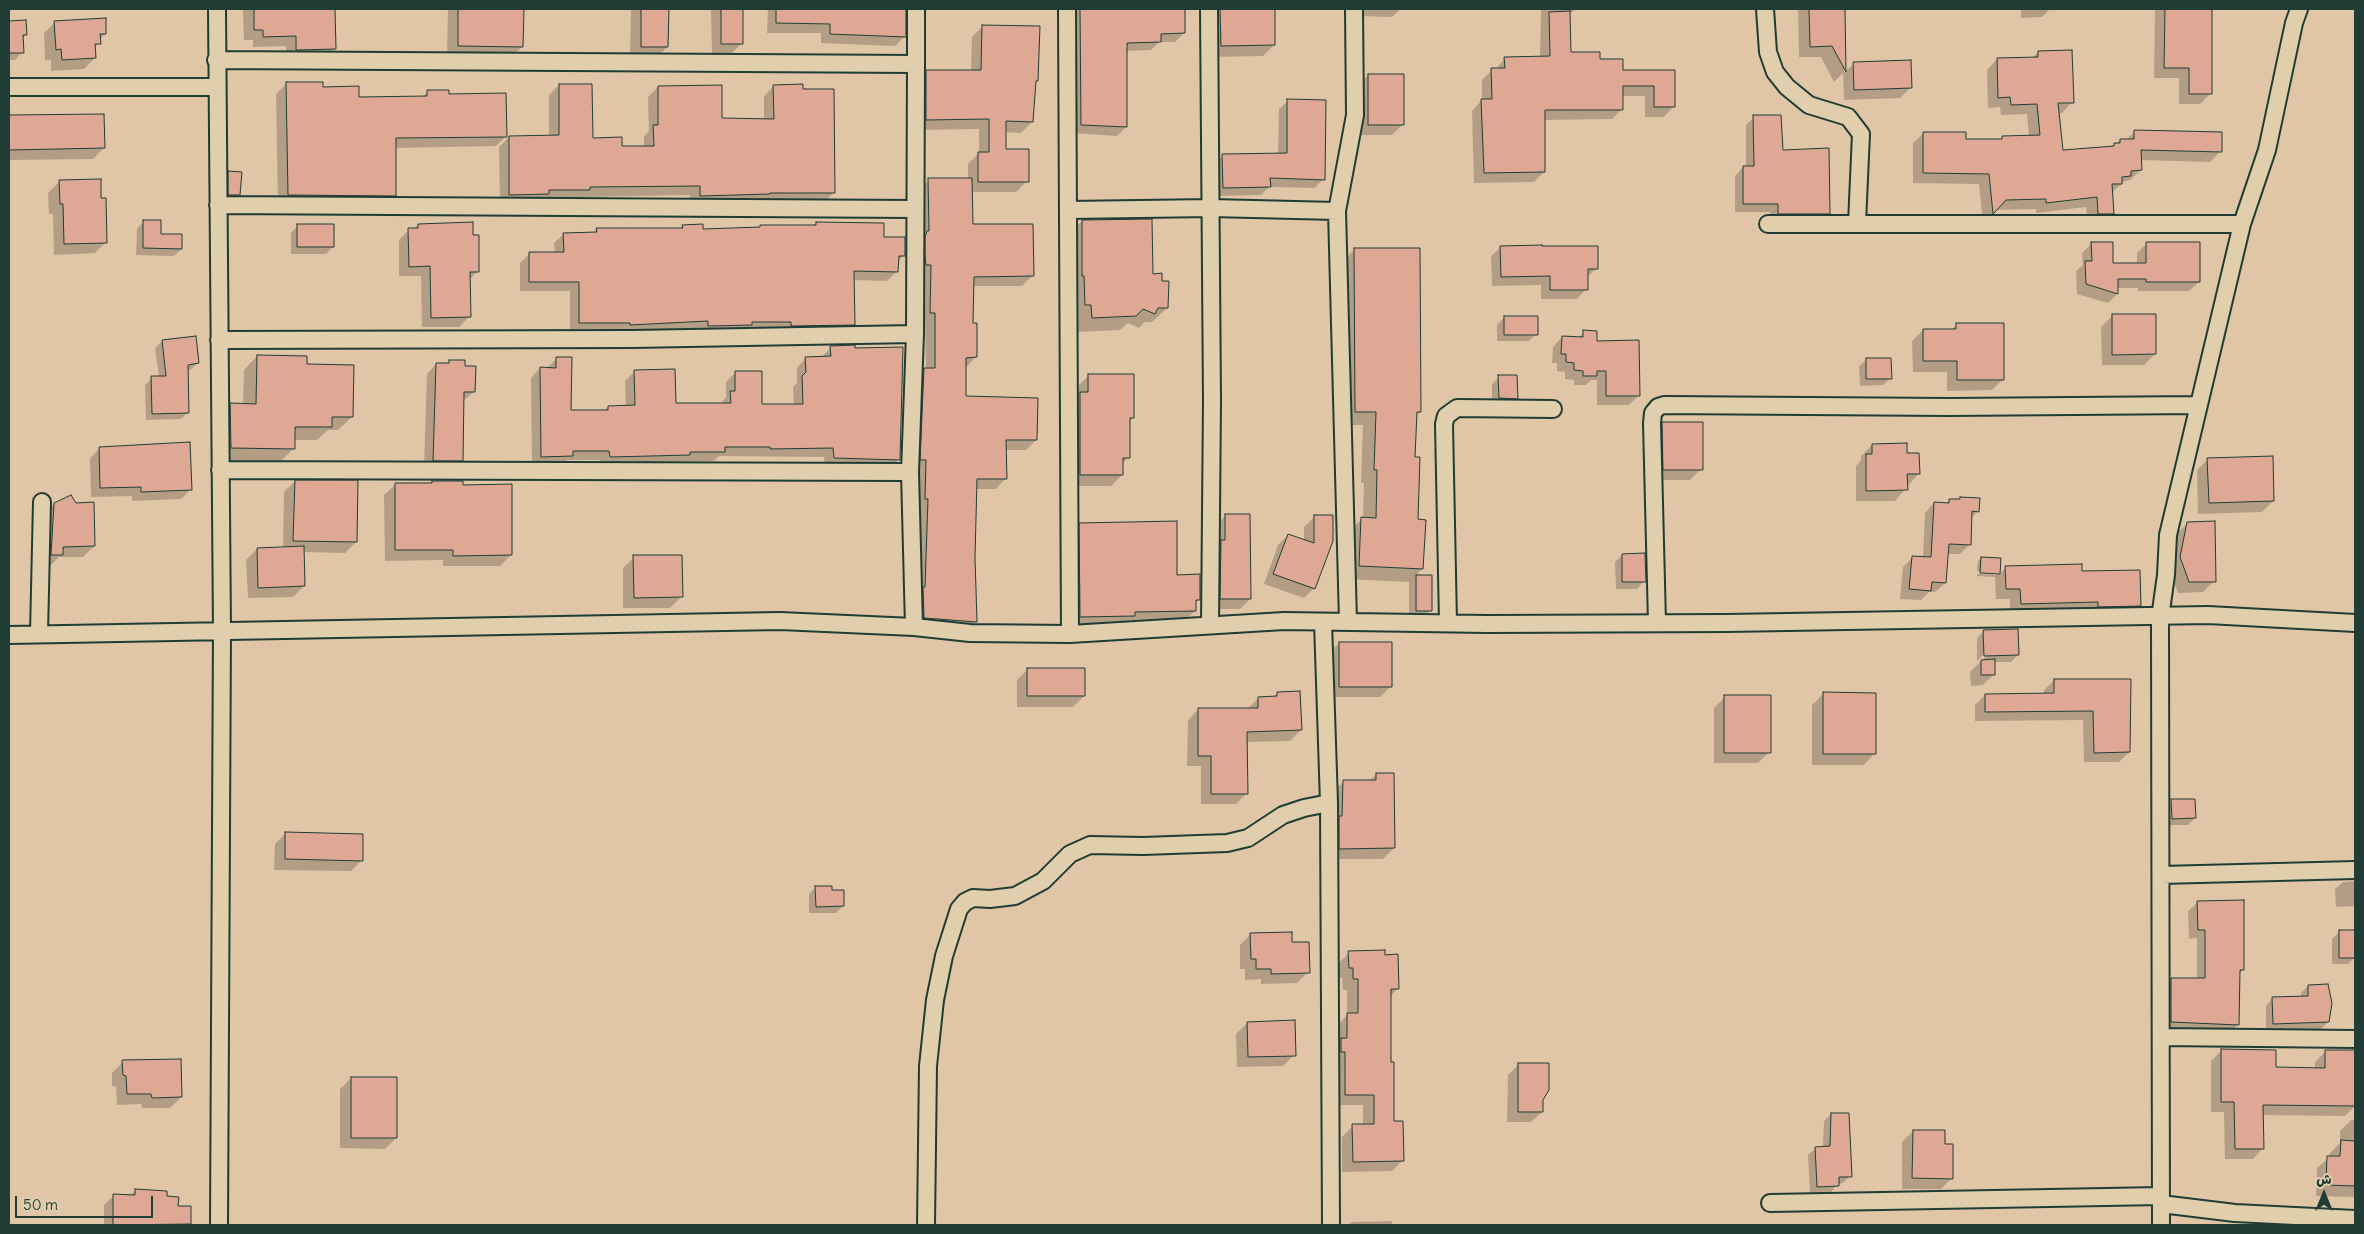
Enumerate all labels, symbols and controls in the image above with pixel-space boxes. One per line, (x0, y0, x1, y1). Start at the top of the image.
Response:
north arrow (2299, 1169, 2349, 1219)
text: ش (2316, 1170, 2332, 1188)
scale bar (18, 1186, 155, 1218)
text: 50 m (23, 1195, 58, 1214)

